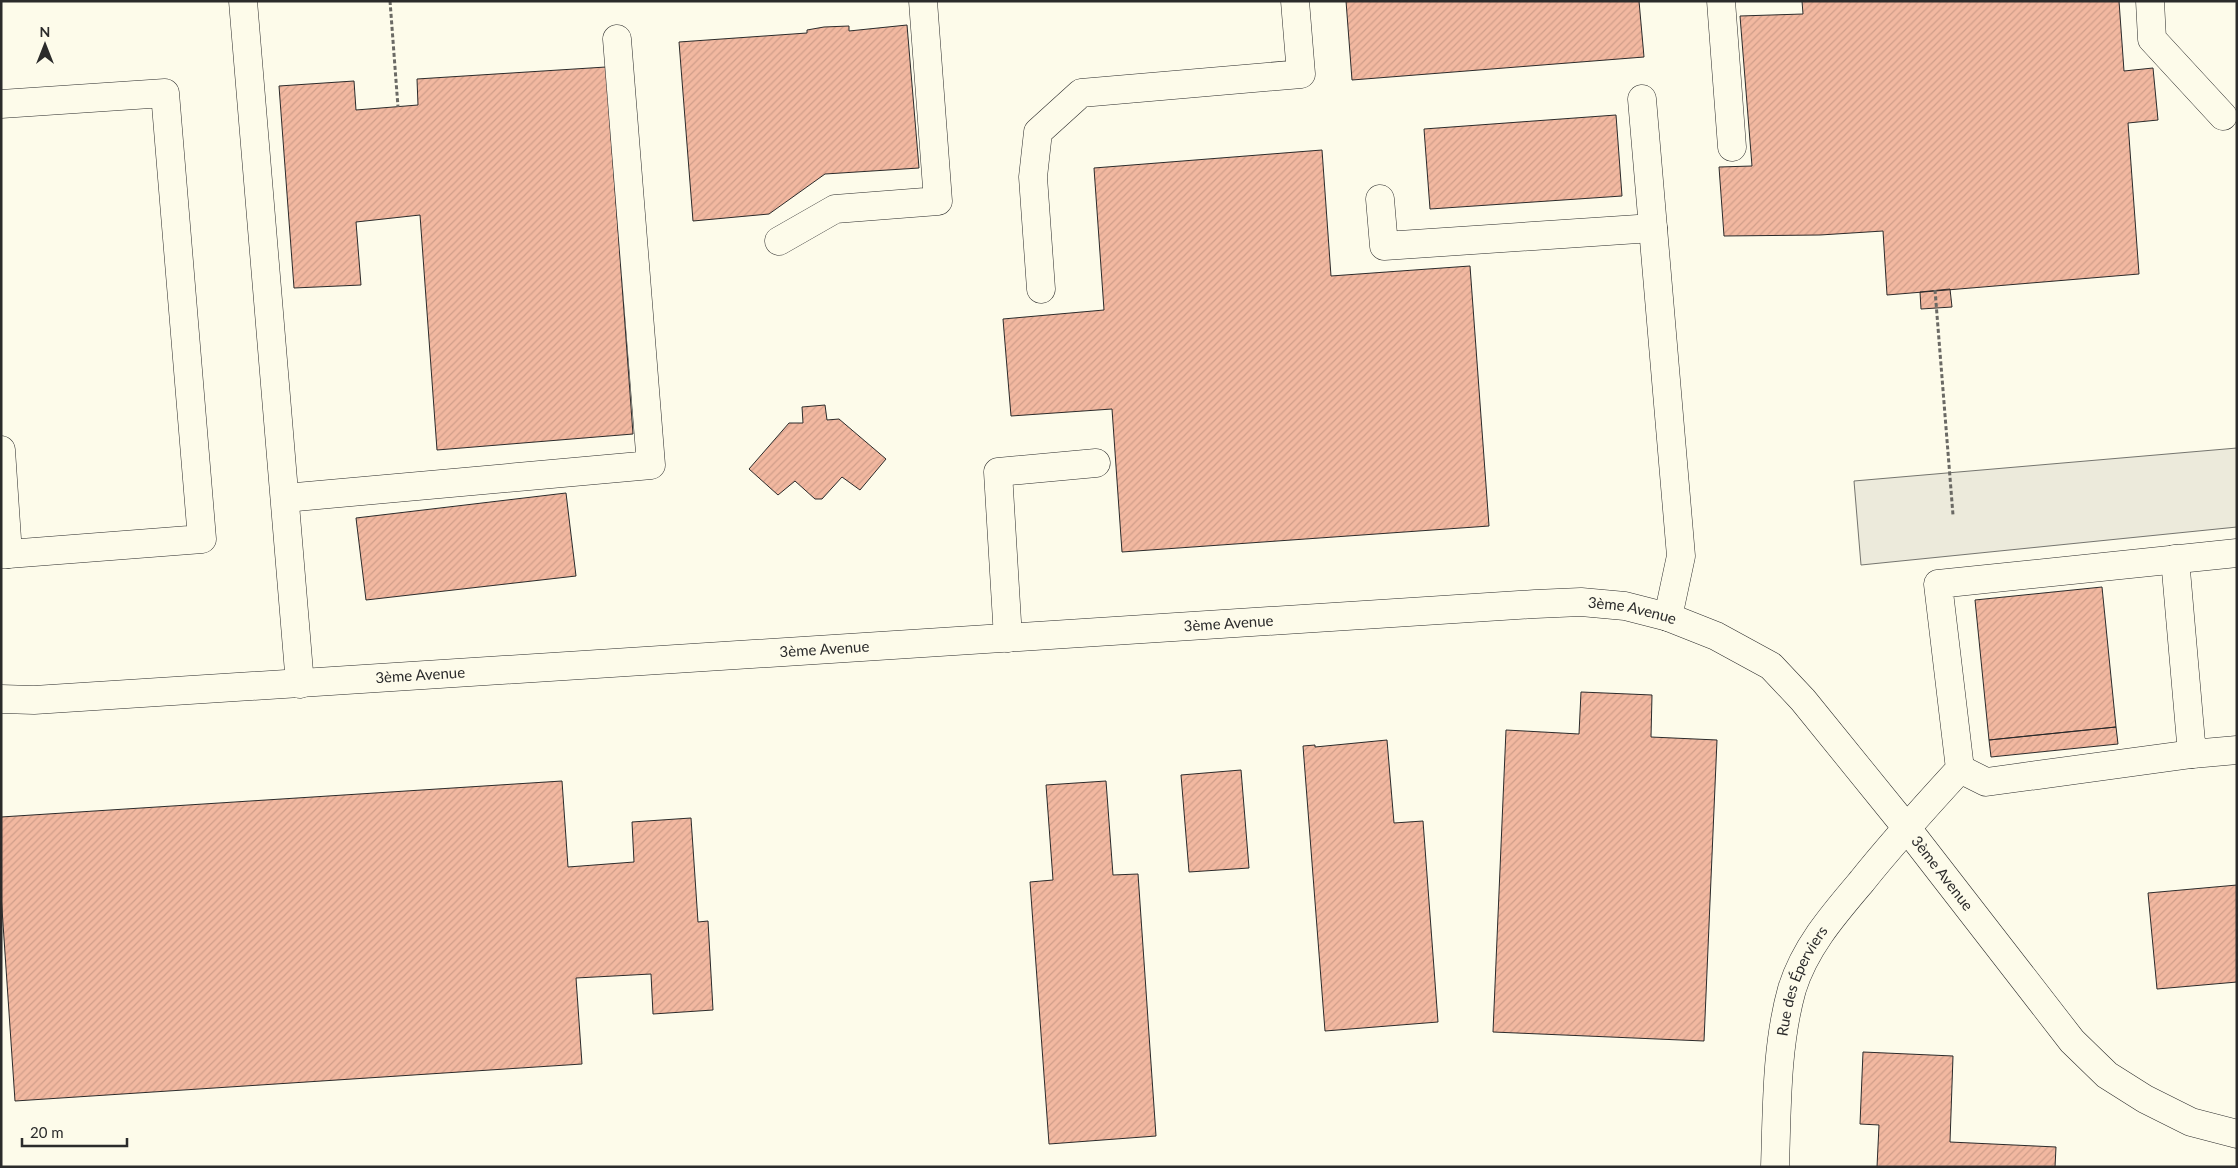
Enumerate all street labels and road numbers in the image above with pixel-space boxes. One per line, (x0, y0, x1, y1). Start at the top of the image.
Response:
street label: 3ème Avenue (1587, 593, 1679, 628)
street label: 3ème Avenue (1183, 611, 1274, 634)
street label: 3ème Avenue (779, 637, 870, 660)
street label: 3ème Avenue (375, 662, 466, 686)
street label: 3ème Avenue (1908, 832, 1978, 914)
street label: Rue des Éperviers (1772, 922, 1831, 1037)

